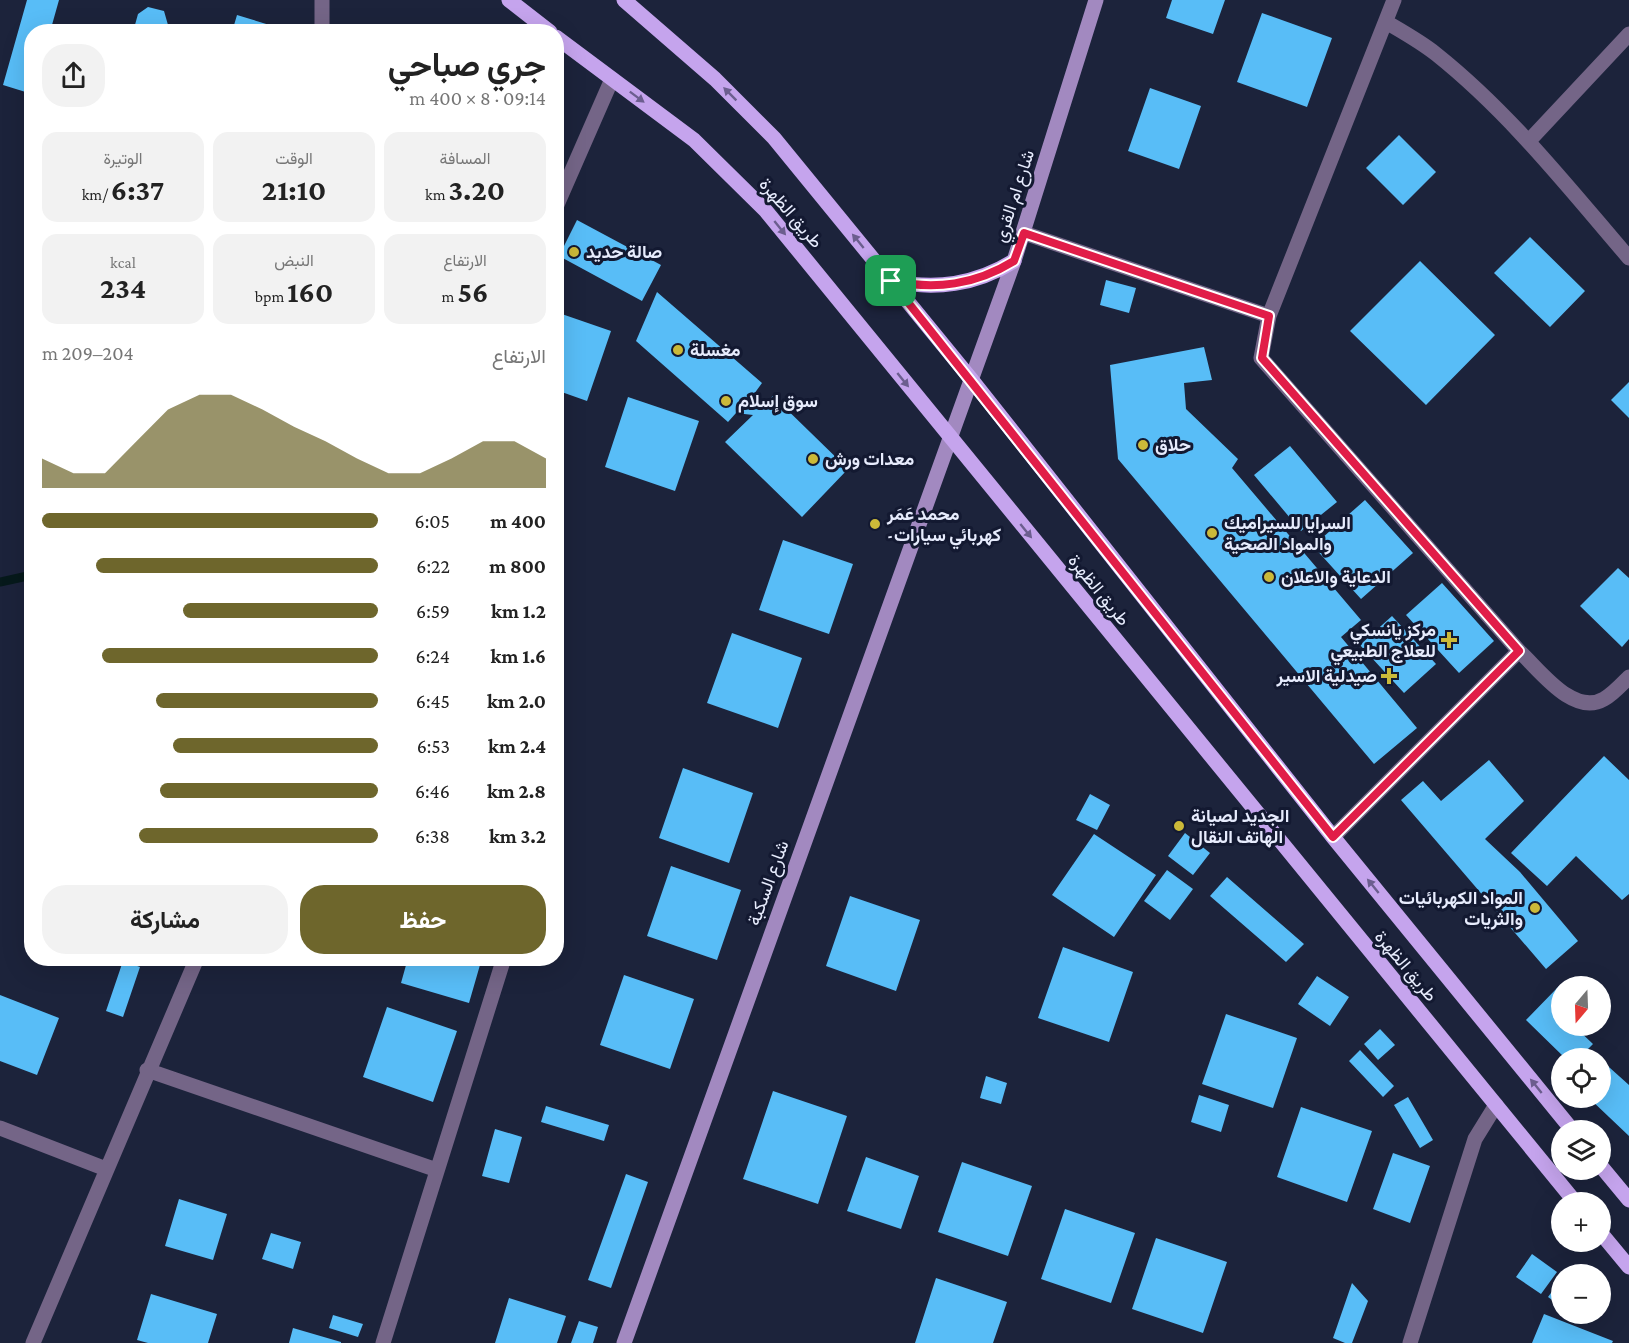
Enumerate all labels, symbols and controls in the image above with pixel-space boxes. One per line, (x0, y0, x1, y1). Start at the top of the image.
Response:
button: share (42, 44, 105, 107)
text: جري صباحي (388, 46, 546, 83)
text: 09:14 · 8 × 400 m (409, 87, 546, 109)
one-way arrow (724, 88, 738, 102)
one-way arrow (628, 91, 644, 103)
street label: شارع ام القري (990, 147, 1043, 246)
text: الوتيرة (103, 150, 143, 167)
text: الوقت (275, 150, 313, 167)
text: المسافة (440, 150, 490, 167)
text: 6:37 (111, 173, 164, 206)
text: 21:10 (262, 173, 326, 206)
text: 3.20 (449, 173, 505, 206)
street label: طريق الظهرة (755, 174, 827, 253)
text: /km (82, 186, 111, 203)
text: km (425, 186, 449, 203)
one-way arrow (774, 220, 787, 236)
one-way arrow (852, 233, 865, 249)
place label: صالة حديد (586, 242, 662, 263)
marker: صالة حديد (567, 245, 581, 259)
text: النبض (274, 252, 314, 269)
text: الارتفاع (443, 252, 487, 269)
text: kcal (110, 254, 136, 271)
pin (865, 255, 916, 306)
icon: arrive (874, 264, 907, 297)
text: 234 (100, 271, 146, 304)
text: 160 (287, 275, 333, 308)
text: 56 (457, 275, 488, 308)
text: bpm (255, 288, 287, 305)
text: m (442, 288, 457, 305)
place label: مغسلة (690, 340, 741, 360)
text: 204–209 m (42, 342, 134, 364)
marker: مغسلة (671, 343, 685, 357)
text: الارتفاع (492, 345, 546, 367)
one-way arrow (896, 372, 909, 388)
place label: سوق إسلام (738, 391, 818, 413)
marker: سوق إسلام (719, 394, 733, 408)
place label: حلاق (1155, 435, 1191, 455)
marker: حلاق (1136, 438, 1150, 452)
place label: معدات ورش (825, 449, 914, 470)
marker: معدات ورش (806, 452, 820, 466)
place label: محمد عَمَر -كهربائي سيارات (886, 504, 1001, 550)
text: 6:05 (415, 510, 450, 532)
text: 400 m (490, 510, 546, 532)
place label: السرايا للسيراميك والمواد الصحية (1224, 513, 1351, 555)
marker: محمد عَمَر -كهربائي سيارات (868, 517, 882, 531)
one-way arrow (1020, 523, 1033, 539)
marker: السرايا للسيراميك والمواد الصحية (1205, 526, 1219, 540)
street label: طريق الظهرة (1063, 550, 1134, 630)
text: 6:22 (416, 555, 450, 577)
text: 800 m (489, 555, 546, 577)
place label: الدعاية والاعلان (1281, 567, 1391, 588)
marker: الدعاية والاعلان (1262, 570, 1276, 584)
text: 6:59 (416, 600, 450, 622)
text: 1.2 km (491, 600, 546, 622)
place label: مركز يانسكي للعلاج الطبيعي (1331, 620, 1436, 666)
marker: مركز يانسكي للعلاج الطبيعي (1440, 631, 1458, 649)
text: 6:24 (416, 645, 450, 667)
text: 1.6 km (491, 645, 546, 667)
place label: صيدلية الاسير (1276, 666, 1377, 687)
marker: صيدلية الاسير (1382, 669, 1396, 683)
text: 6:45 (416, 690, 450, 712)
text: 2.0 km (487, 690, 546, 712)
text: 6:53 (417, 735, 450, 757)
text: 2.4 km (488, 735, 546, 757)
text: 6:46 (415, 780, 450, 802)
text: 2.8 km (487, 780, 546, 802)
place label: الجديد لصيانة الهاتف النقال (1191, 806, 1289, 848)
marker: الجديد لصيانة الهاتف النقال (1172, 819, 1186, 833)
text: 6:38 (415, 825, 450, 847)
text: 3.2 km (489, 825, 546, 847)
street label: شارع السكبة (743, 838, 794, 929)
one-way arrow (1367, 879, 1380, 894)
button: مشاركة (42, 885, 288, 954)
button: حفظ (300, 885, 546, 954)
place label: المواد الكهربائيات والثريات (1399, 888, 1523, 930)
marker: المواد الكهربائيات والثريات (1528, 901, 1542, 915)
street label: طريق الظهرة (1370, 927, 1441, 1006)
north arrow (1551, 976, 1611, 1036)
map controls (1551, 976, 1611, 1324)
button: locate (1551, 1048, 1611, 1108)
one-way arrow (1531, 1078, 1543, 1093)
button: layers (1551, 1120, 1611, 1180)
button: + (1551, 1192, 1611, 1252)
button: − (1551, 1264, 1611, 1324)

